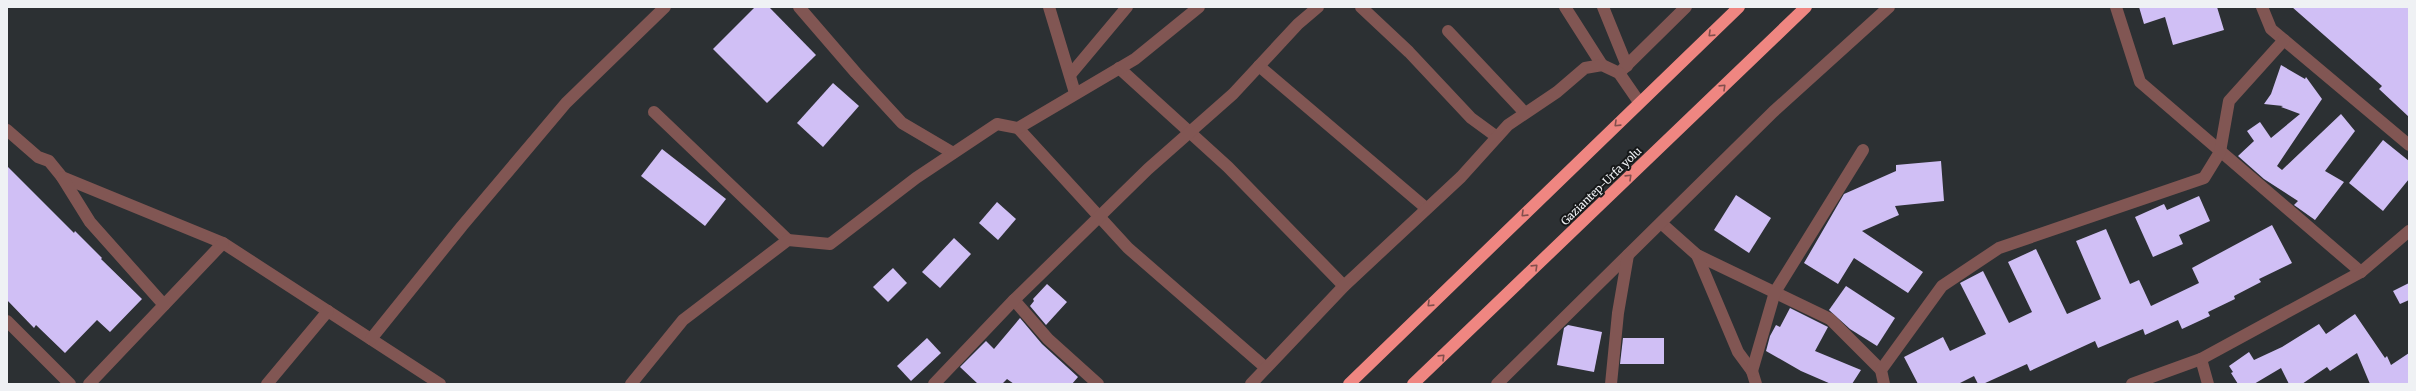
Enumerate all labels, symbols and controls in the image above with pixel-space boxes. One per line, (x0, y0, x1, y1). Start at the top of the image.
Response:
one-way arrow (1708, 29, 1716, 37)
one-way arrow (1718, 84, 1726, 92)
one-way arrow (1614, 119, 1622, 126)
street label: Gaziantep-Urfa yolu (1558, 144, 1644, 228)
one-way arrow (1624, 174, 1632, 182)
one-way arrow (1521, 209, 1529, 217)
one-way arrow (1530, 264, 1538, 272)
one-way arrow (1427, 300, 1435, 307)
one-way arrow (1437, 355, 1444, 362)

